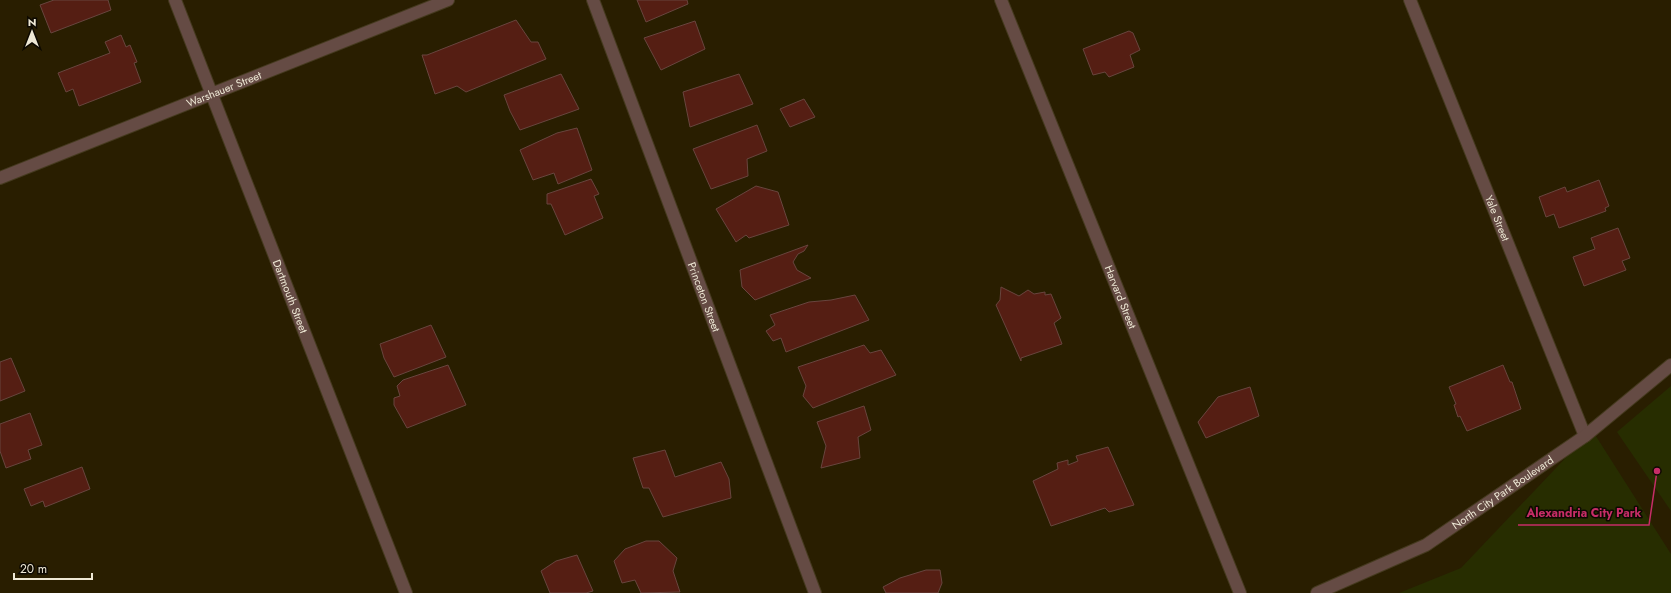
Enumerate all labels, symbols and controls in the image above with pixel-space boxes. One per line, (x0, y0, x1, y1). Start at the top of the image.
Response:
north arrow (12, 12, 52, 52)
text: N (28, 14, 36, 30)
street label: Warshauer Street (184, 67, 264, 111)
street label: Yale Street (1481, 193, 1514, 244)
street label: Dartmouth Street (269, 257, 312, 336)
street label: Princeton Street (684, 260, 725, 334)
street label: Harvard Street (1101, 263, 1141, 331)
street label: North City Park Boulevard (1448, 452, 1557, 533)
callout: Alexandria City Park (1518, 501, 1649, 525)
text: Alexandria City Park (1525, 504, 1642, 522)
scale bar (14, 555, 92, 581)
text: 20 m (20, 560, 47, 578)

